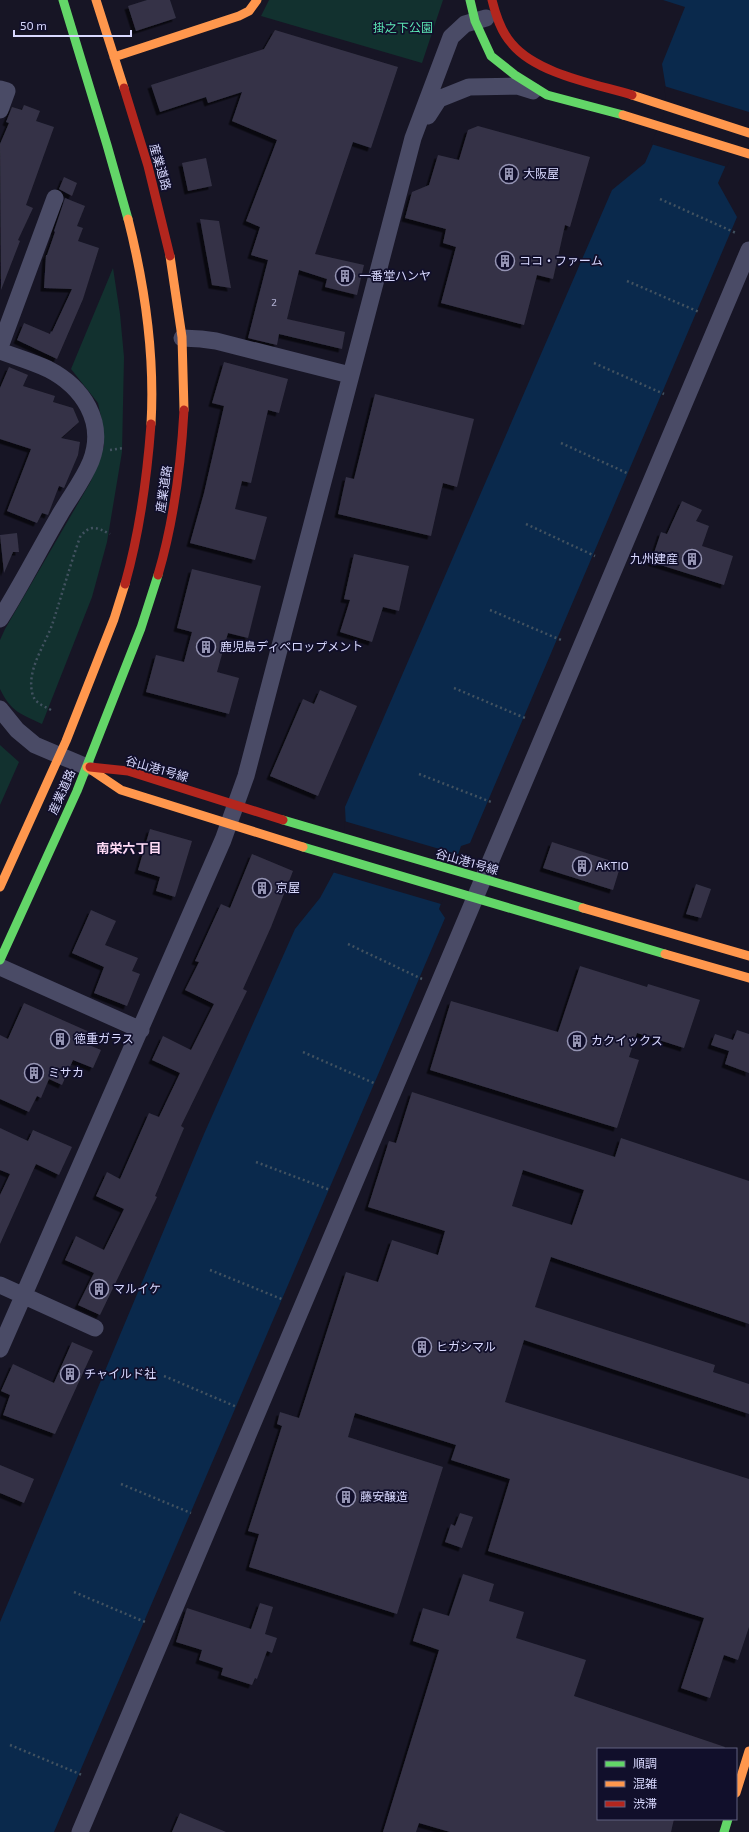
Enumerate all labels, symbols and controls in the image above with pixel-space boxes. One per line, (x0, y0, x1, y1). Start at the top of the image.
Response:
scale bar (14, 12, 131, 38)
text: 50 m (20, 18, 47, 32)
park label: 掛之下公園 (373, 20, 433, 34)
street label: 産業道路 (148, 142, 174, 192)
building icon: 大阪屋 (498, 163, 520, 185)
place label: 大阪屋 (523, 166, 559, 180)
building icon: ココ・ファーム (494, 250, 516, 272)
place label: ココ・ファーム (519, 253, 603, 267)
building icon: 一番堂ハンヤ (334, 265, 356, 287)
place label: 一番堂ハンヤ (359, 268, 431, 282)
house number: 2 (271, 296, 277, 308)
street label: 産業道路 (153, 464, 173, 514)
building icon: 九州建産 (681, 548, 703, 570)
place label: 九州建産 (630, 551, 678, 565)
building icon: 鹿児島ディベロップメント (195, 636, 217, 658)
place label: 鹿児島ディベロップメント (220, 639, 363, 653)
street label: 谷山港1号線 (124, 752, 190, 784)
street label: 産業道路 (45, 767, 77, 816)
district label: 南栄六丁目 (96, 840, 162, 856)
street label: 谷山港1号線 (434, 845, 500, 877)
building icon: AKTIO (571, 855, 593, 877)
place label: AKTIO (596, 858, 629, 872)
building icon: 京屋 (251, 877, 273, 899)
place label: 京屋 (276, 880, 300, 894)
building icon: 徳重ガラス (49, 1028, 71, 1050)
building icon: カクイックス (566, 1030, 588, 1052)
place label: 徳重ガラス (74, 1031, 134, 1045)
place label: カクイックス (591, 1033, 663, 1047)
building icon: ミサカ (23, 1062, 45, 1084)
place label: ミサカ (48, 1065, 84, 1079)
building icon: マルイケ (88, 1278, 110, 1300)
place label: マルイケ (113, 1281, 161, 1295)
building icon: ヒガシマル (411, 1336, 433, 1358)
place label: ヒガシマル (436, 1339, 496, 1353)
building icon: チャイルド社 (59, 1363, 81, 1385)
place label: チャイルド社 (84, 1366, 156, 1380)
building icon: 藤安醸造 (335, 1486, 357, 1508)
place label: 藤安醸造 (360, 1489, 408, 1503)
legend (597, 1748, 737, 1820)
text: 順調 (633, 1756, 657, 1770)
text: 混雑 (633, 1776, 657, 1790)
text: 渋滞 (633, 1796, 657, 1810)

